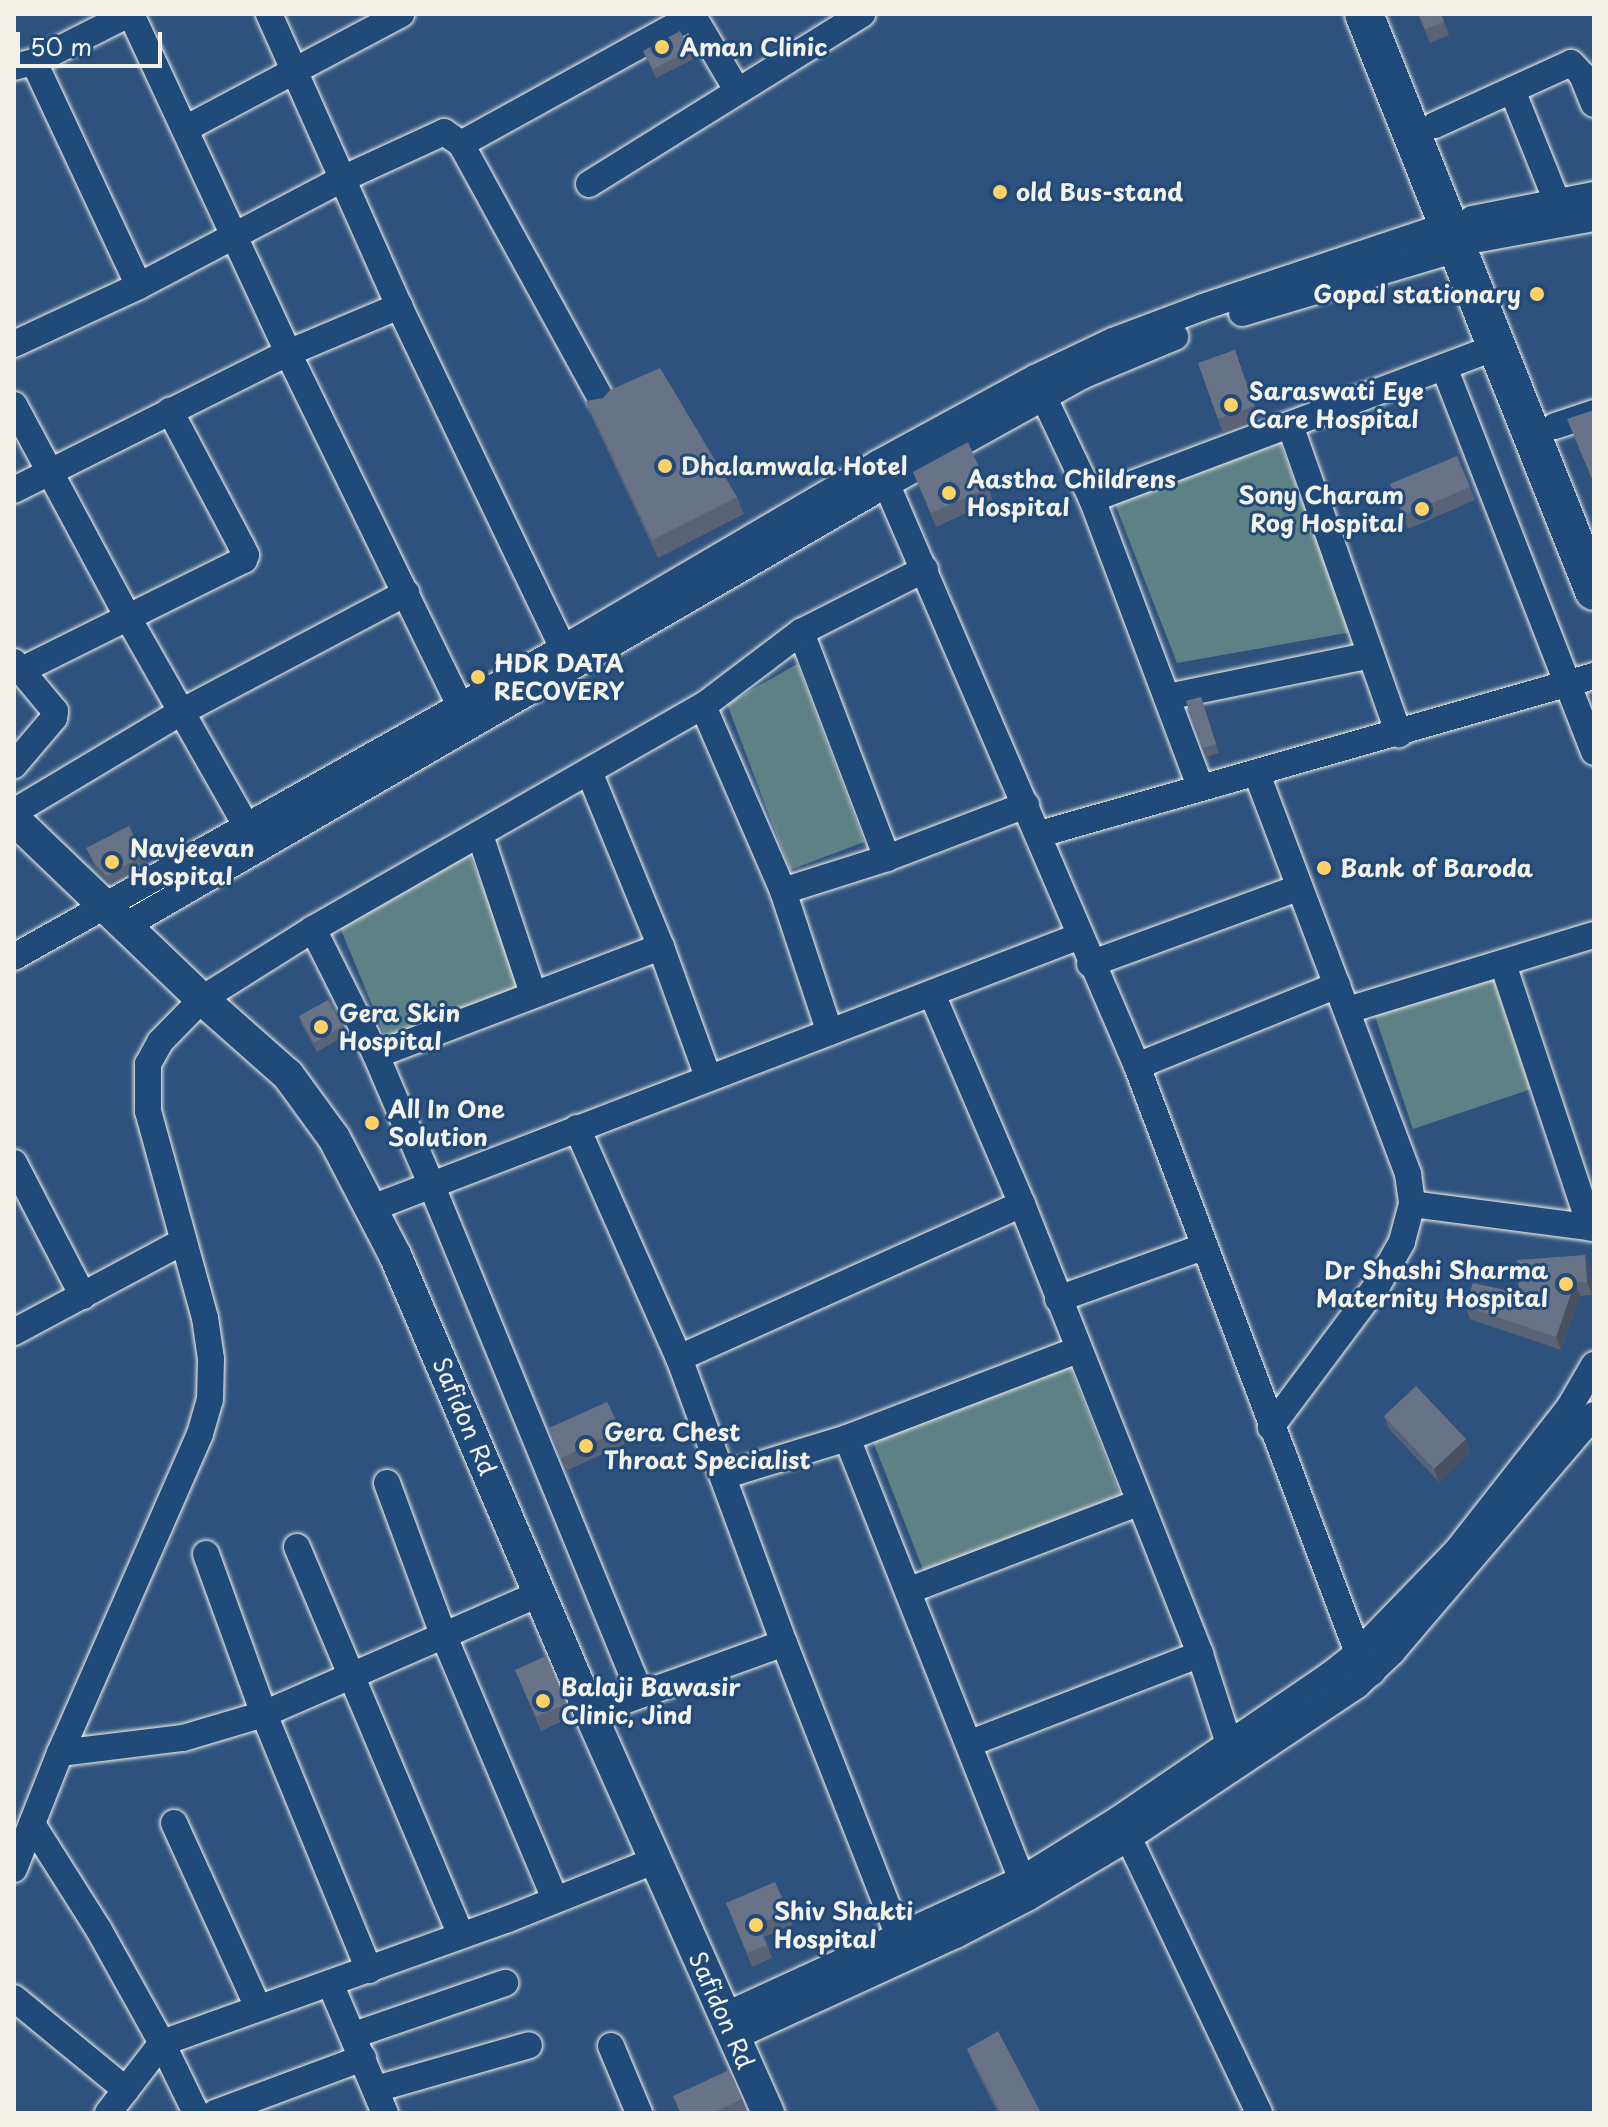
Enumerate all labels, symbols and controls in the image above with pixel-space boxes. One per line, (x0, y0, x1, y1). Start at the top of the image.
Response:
scale bar (20, 16, 166, 66)
text: 50 m (30, 28, 92, 64)
place label: Aman Clinic (680, 33, 827, 61)
marker: Aman Clinic (651, 36, 673, 58)
place label: old Bus-stand (1016, 178, 1184, 206)
marker: old Bus-stand (991, 183, 1009, 201)
place label: Gopal stationary (1313, 280, 1521, 308)
marker: Gopal stationary (1528, 285, 1546, 303)
place label: Saraswati Eye Care Hospital (1249, 377, 1423, 433)
marker: Saraswati Eye Care Hospital (1220, 394, 1242, 416)
place label: Dhalamwala Hotel (681, 452, 910, 480)
marker: Dhalamwala Hotel (656, 457, 674, 475)
place label: Aastha Childrens Hospital (967, 465, 1176, 521)
place label: Sony Charam Rog Hospital (1238, 481, 1404, 537)
marker: Aastha Childrens Hospital (938, 482, 960, 504)
marker: Sony Charam Rog Hospital (1411, 498, 1433, 520)
place label: HDR DATA RECOVERY (494, 649, 624, 705)
marker: HDR DATA RECOVERY (469, 668, 487, 686)
place label: Navjeevan Hospital (130, 834, 255, 890)
marker: Navjeevan Hospital (101, 851, 123, 873)
place label: Bank of Baroda (1340, 854, 1537, 882)
marker: Bank of Baroda (1315, 859, 1333, 877)
place label: Gera Skin Hospital (339, 999, 461, 1055)
marker: Gera Skin Hospital (310, 1016, 332, 1038)
place label: All In One Solution (388, 1095, 507, 1151)
marker: All In One Solution (363, 1114, 381, 1132)
place label: Dr Shashi Sharma Maternity Hospital (1315, 1256, 1548, 1312)
marker: Dr Shashi Sharma Maternity Hospital (1555, 1273, 1577, 1295)
street label: Safidon Rd (427, 1353, 503, 1479)
place label: Gera Chest Throat Specialist (604, 1418, 810, 1474)
marker: Gera Chest Throat Specialist (575, 1435, 597, 1457)
place label: Balaji Bawasir Clinic, Jind (561, 1673, 740, 1729)
marker: Balaji Bawasir Clinic, Jind (532, 1690, 554, 1712)
place label: Shiv Shakti Hospital (774, 1897, 916, 1953)
marker: Shiv Shakti Hospital (745, 1914, 767, 1936)
street label: Safidon Rd (683, 1947, 761, 2073)

